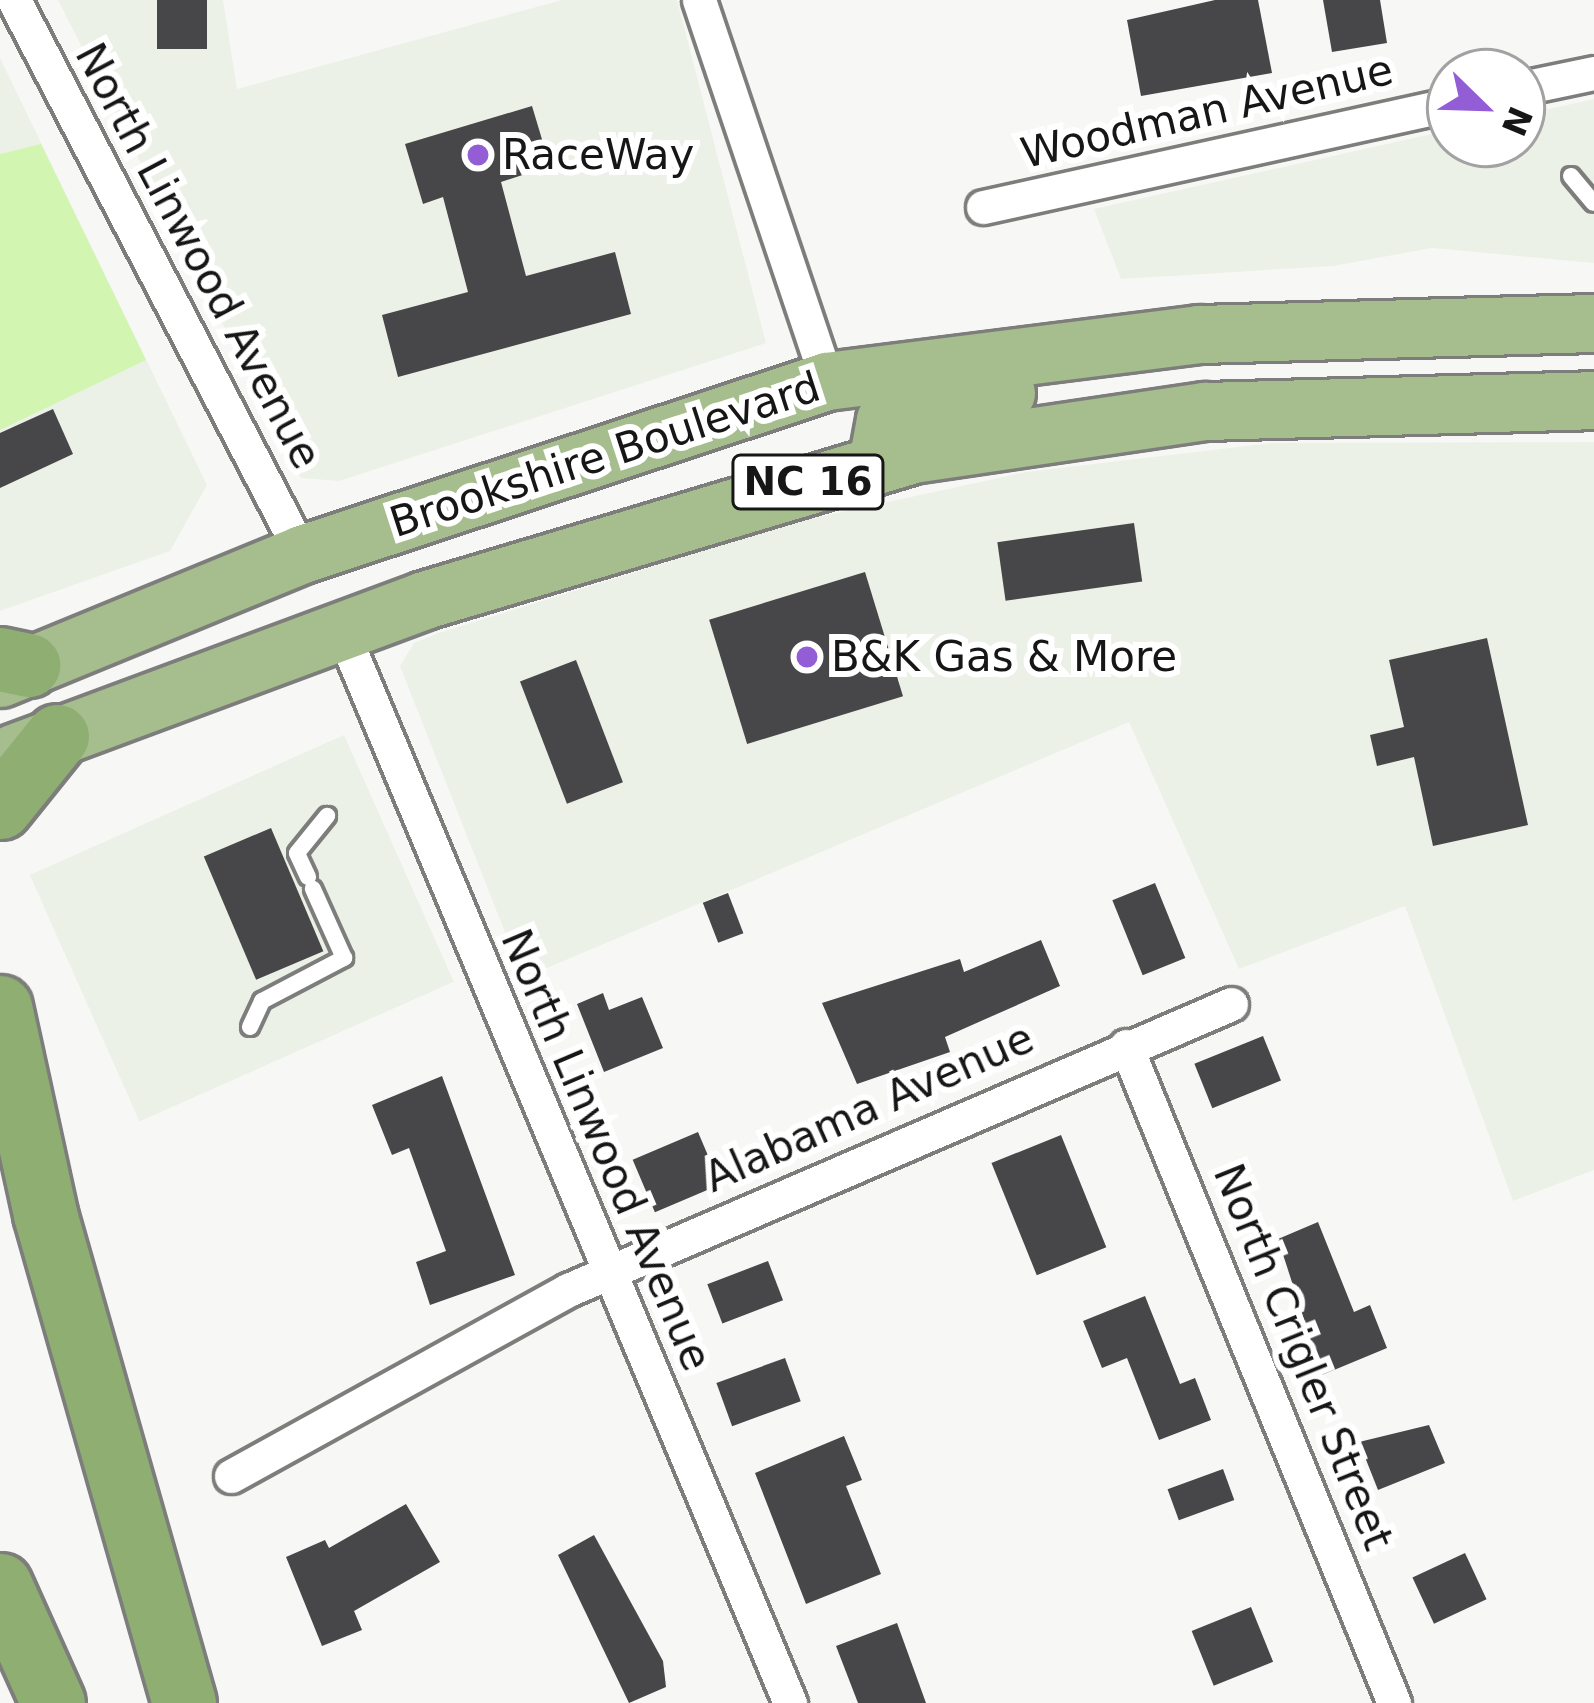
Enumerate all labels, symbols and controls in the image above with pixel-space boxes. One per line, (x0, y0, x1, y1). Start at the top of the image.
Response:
street label: North Linwood Avenue (64, 35, 332, 477)
street label: Woodman Avenue (1016, 45, 1398, 179)
north arrow (1426, 48, 1546, 168)
text: N (1493, 101, 1540, 141)
place label: RaceWay (502, 130, 694, 180)
marker: RaceWay (465, 142, 491, 168)
street label: Brookshire Boulevard (384, 362, 826, 548)
road number: NC 16 (730, 449, 886, 515)
place label: B&K Gas & More (831, 632, 1177, 682)
marker: B&K Gas & More (794, 644, 820, 670)
street label: North Linwood Avenue (490, 922, 722, 1378)
street label: Alabama Avenue (697, 1013, 1041, 1203)
street label: North Crigler Street (1203, 1157, 1403, 1557)

